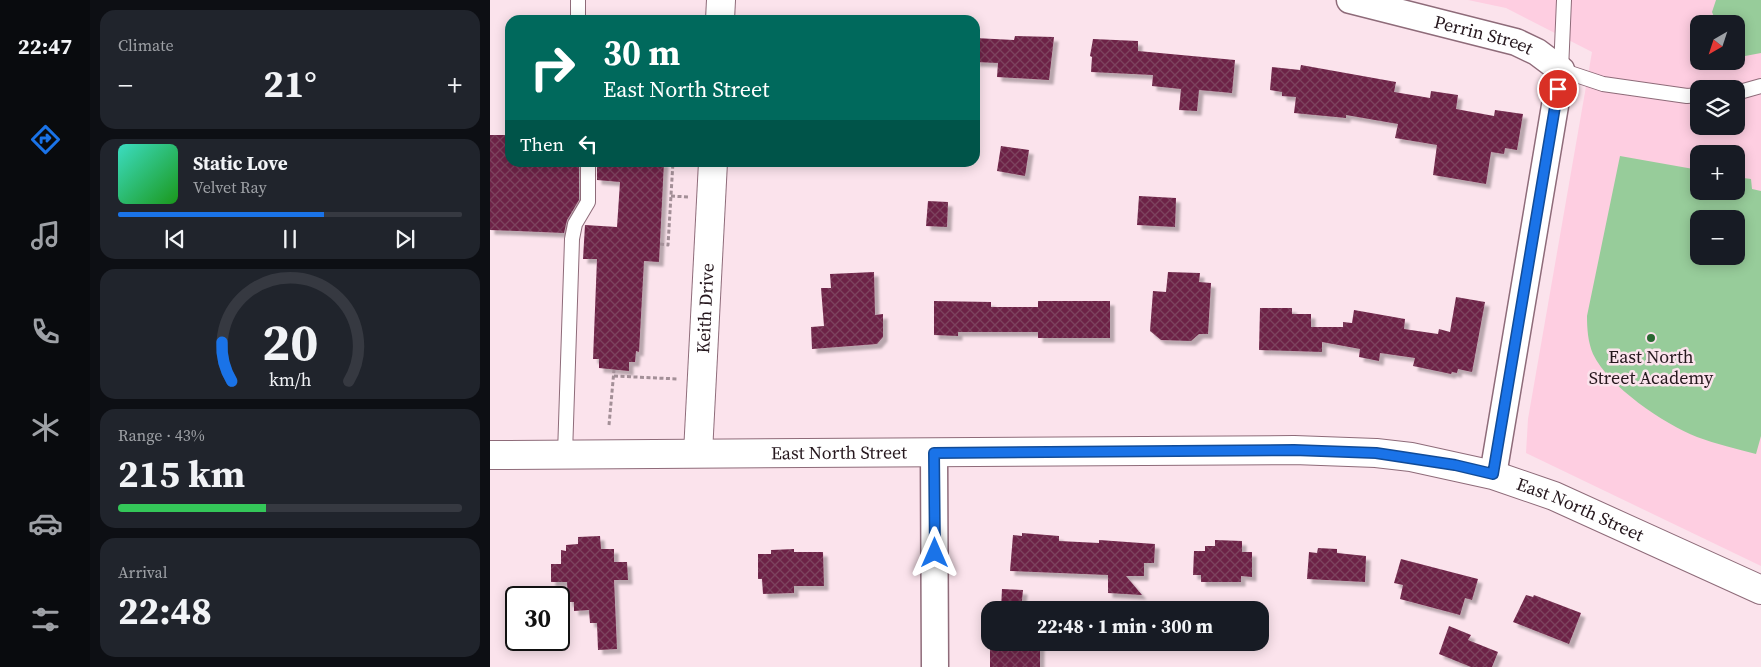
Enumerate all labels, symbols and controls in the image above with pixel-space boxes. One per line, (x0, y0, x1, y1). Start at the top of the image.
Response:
street label: Perrin Street (1432, 9, 1538, 60)
north arrow (1690, 15, 1745, 70)
map controls (1690, 15, 1745, 265)
text: 30 m (603, 29, 680, 77)
text: 22:47 (18, 31, 72, 61)
text: Climate (118, 34, 174, 56)
icon: right (520, 35, 585, 100)
text: 21° (263, 58, 317, 110)
text: − (118, 66, 133, 104)
text: + (447, 66, 462, 104)
pin (1537, 68, 1579, 110)
text: East North Street (603, 74, 769, 104)
icon: arrive (1544, 75, 1572, 103)
button: layers (1690, 80, 1745, 135)
icon: directions (28, 122, 63, 157)
icon: left (574, 130, 602, 158)
text: Then (520, 131, 564, 157)
button: + (1690, 145, 1745, 200)
text: Static Love (193, 150, 288, 176)
text: Velvet Ray (193, 176, 267, 198)
button: − (1690, 210, 1745, 265)
icon: music (28, 218, 63, 253)
icon: previous (161, 225, 189, 253)
icon: pause (276, 225, 304, 253)
icon: next (391, 225, 419, 253)
street label: Keith Drive (690, 262, 720, 354)
text: 20 (262, 306, 318, 377)
icon: phone (28, 314, 63, 349)
marker: East North Street Academy (1645, 332, 1657, 344)
place label: East North Street Academy (1589, 344, 1714, 390)
text: km/h (269, 367, 312, 392)
icon: climate (28, 410, 63, 445)
text: Range · 43% (118, 424, 205, 446)
street label: East North Street (771, 439, 907, 465)
text: 215 km (118, 448, 245, 500)
street label: East North Street (1513, 471, 1648, 547)
icon: car (28, 506, 63, 541)
position arrow (908, 526, 960, 578)
text: Arrival (118, 561, 167, 583)
text: 22:48 (118, 585, 212, 637)
speed limit sign: 30 (505, 586, 570, 651)
icon: filters (28, 602, 63, 637)
text: 22:48 · 1 min · 300 m (1037, 613, 1213, 639)

